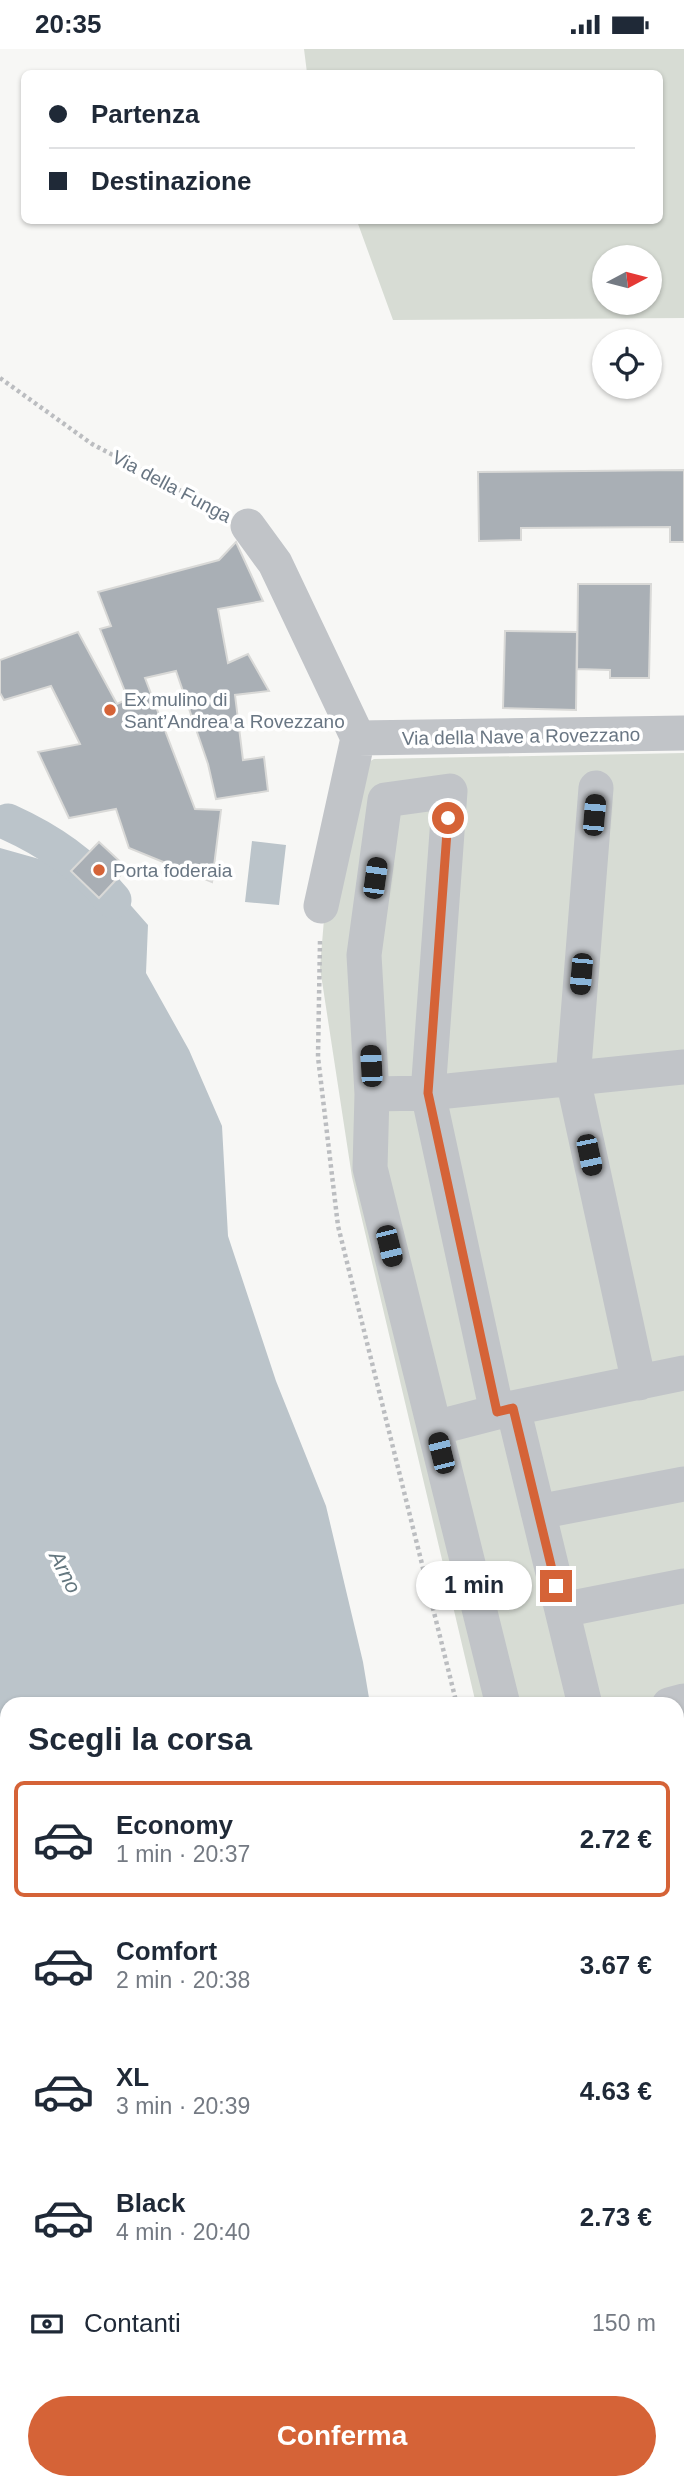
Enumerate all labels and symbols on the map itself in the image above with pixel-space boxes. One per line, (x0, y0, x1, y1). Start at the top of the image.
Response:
north arrow (592, 245, 662, 315)
street label: Via della Funga (109, 446, 235, 527)
place label: Ex mulino di Sant’Andrea a Rovezzano (124, 689, 345, 732)
marker: Ex mulino di Sant’Andrea a Rovezzano (102, 702, 118, 718)
street label: Via della Nave a Rovezzano (402, 724, 640, 749)
car (582, 793, 607, 837)
route start (432, 802, 464, 834)
car (362, 856, 389, 900)
place label: Porta foderaia (113, 860, 233, 881)
marker: Porta foderaia (91, 862, 107, 878)
car (569, 952, 594, 996)
car (360, 1044, 383, 1088)
car (575, 1132, 604, 1178)
car (374, 1223, 405, 1269)
car (426, 1430, 457, 1476)
water label: Arno (44, 1545, 86, 1597)
callout: 1 min (416, 1561, 532, 1611)
route end (540, 1570, 572, 1602)

